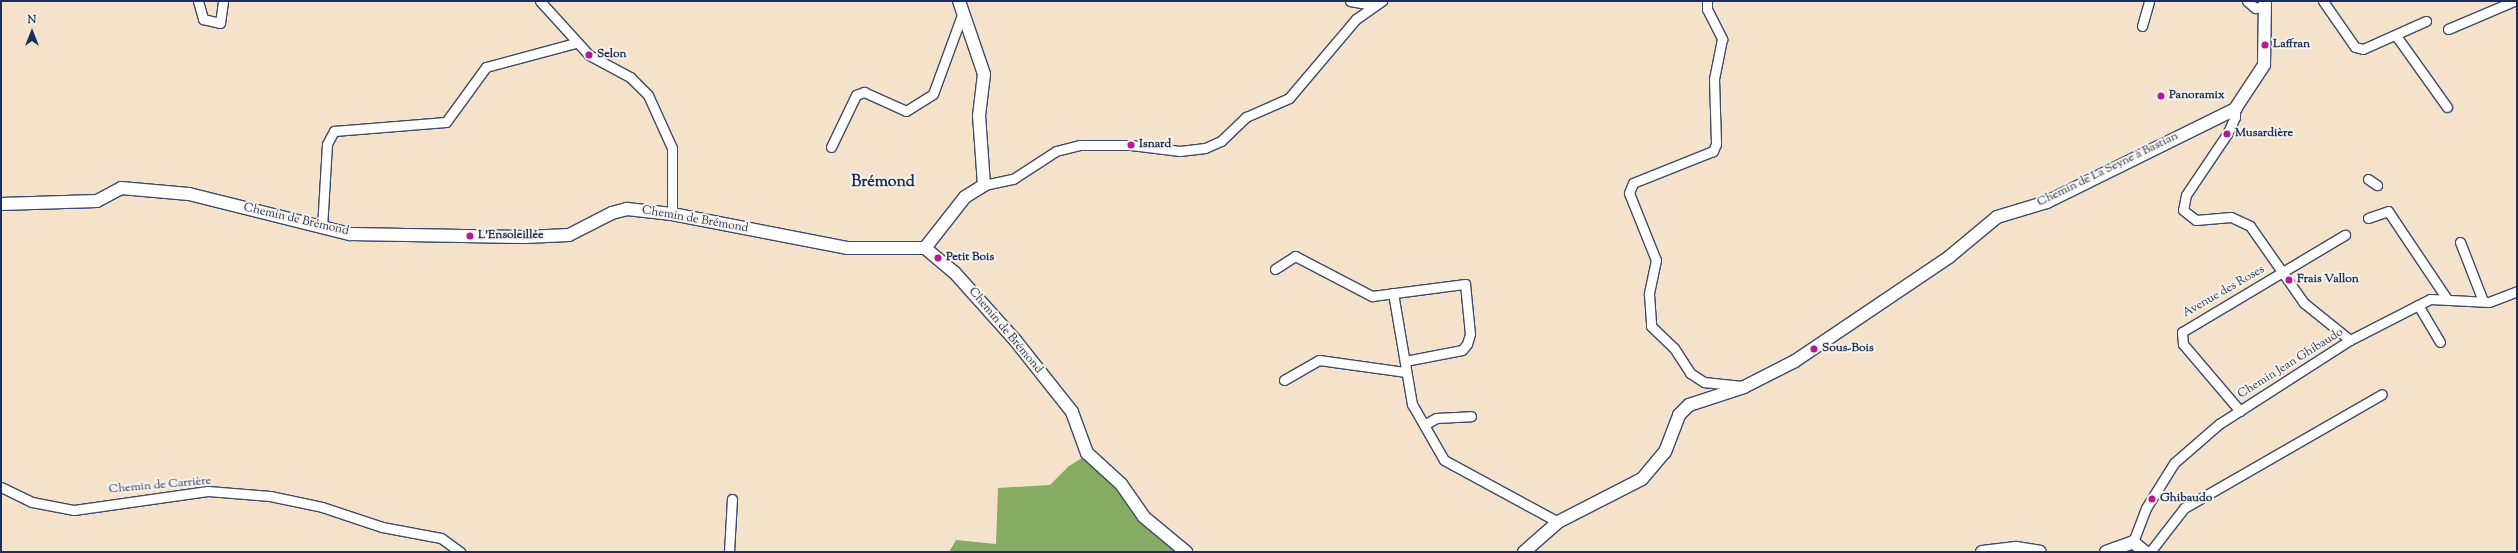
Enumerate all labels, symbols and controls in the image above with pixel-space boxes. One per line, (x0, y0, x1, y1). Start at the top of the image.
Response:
north arrow (12, 12, 52, 52)
text: N (28, 12, 36, 28)
place label: Laffran (2273, 38, 2310, 52)
marker: Laffran (2260, 40, 2270, 50)
place label: Selon (597, 48, 627, 62)
marker: Selon (584, 50, 594, 60)
place label: Panoramix (2169, 89, 2225, 103)
marker: Panoramix (2156, 91, 2166, 101)
place label: Musardière (2235, 127, 2293, 141)
marker: Musardière (2222, 129, 2232, 139)
street label: Chemin de La Seyne à Bastian (2035, 130, 2181, 210)
place label: Isnard (1139, 138, 1171, 152)
marker: Isnard (1126, 140, 1136, 150)
district label: Brémond (851, 173, 915, 193)
street label: Chemin de Brémond (242, 201, 350, 239)
street label: Chemin de Brémond (641, 204, 749, 236)
place label: L'Ensoleillée (478, 229, 544, 243)
marker: L'Ensoleillée (465, 231, 475, 241)
place label: Petit Bois (946, 251, 994, 265)
marker: Petit Bois (933, 253, 943, 263)
street label: Avenue des Roses (2181, 263, 2267, 321)
place label: Frais Vallon (2297, 273, 2359, 287)
marker: Frais Vallon (2284, 275, 2294, 285)
street label: Chemin de Brémond (965, 285, 1045, 377)
street label: Chemin Jean Ghibaudo (2236, 326, 2346, 402)
place label: Sous-Bois (1822, 342, 1874, 356)
marker: Sous-Bois (1809, 344, 1819, 354)
street label: Chemin de Carrière (108, 474, 212, 498)
place label: Ghibaudo (2160, 492, 2212, 506)
marker: Ghibaudo (2147, 494, 2157, 504)

